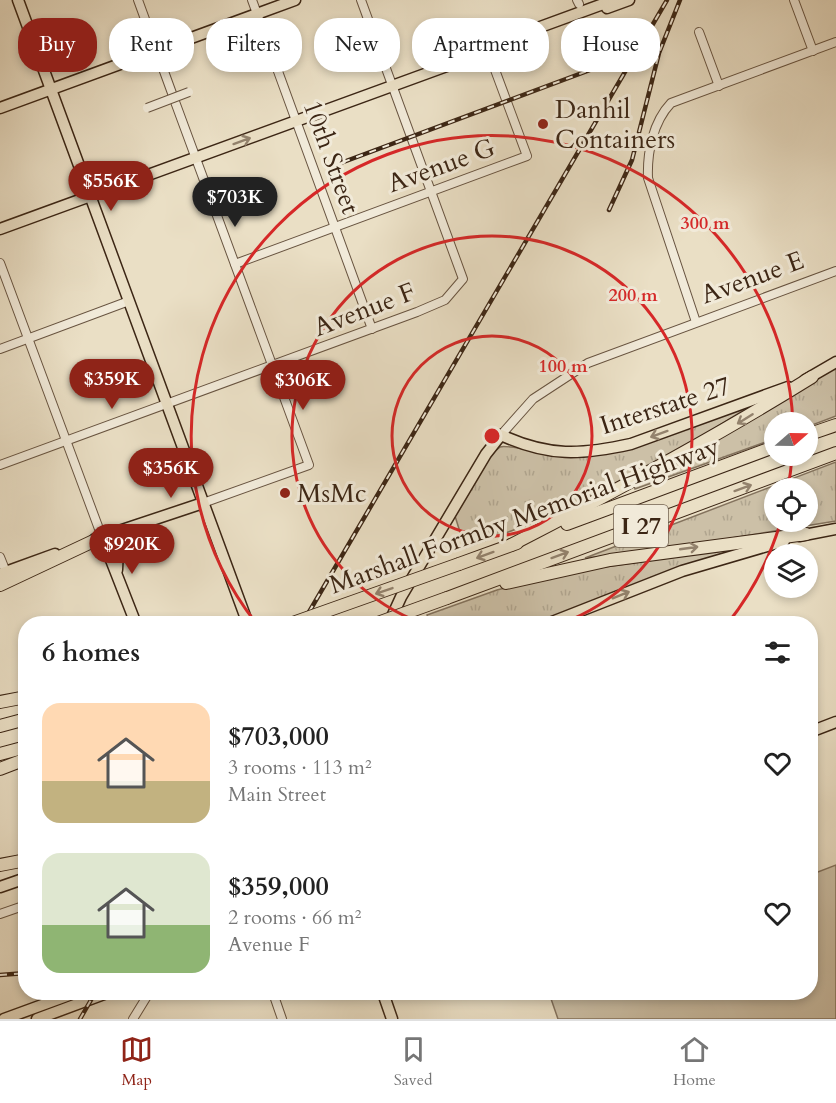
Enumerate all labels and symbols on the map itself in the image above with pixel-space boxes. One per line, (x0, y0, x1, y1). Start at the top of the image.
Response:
place label: Danhil Containers (555, 92, 675, 157)
street label: 10th Street (295, 95, 368, 219)
marker: Danhil Containers (536, 117, 550, 131)
street label: Avenue G (383, 130, 500, 201)
one-way arrow (232, 135, 250, 146)
pin: $556K (69, 161, 153, 212)
pin: $703K (193, 177, 277, 228)
text: 300 m (680, 211, 730, 236)
street label: Avenue E (696, 243, 809, 312)
street label: Avenue F (308, 274, 420, 345)
text: 200 m (608, 283, 658, 308)
text: 100 m (538, 354, 588, 379)
pin: $359K (70, 359, 154, 410)
pin: $306K (261, 360, 345, 411)
street label: Interstate 27 (596, 368, 735, 443)
north arrow (764, 412, 818, 466)
one-way arrow (737, 413, 754, 425)
centre of rings (482, 426, 502, 446)
street label: Marshall Formby Memorial Highway (324, 428, 724, 602)
one-way arrow (651, 430, 669, 441)
pin: $356K (129, 448, 213, 499)
place label: MsMc (297, 476, 367, 511)
one-way arrow (734, 482, 752, 493)
marker: MsMc (278, 486, 292, 500)
road number: I 27 (614, 505, 668, 547)
pin: $920K (90, 524, 174, 575)
one-way arrow (678, 543, 698, 554)
one-way arrow (550, 548, 569, 559)
one-way arrow (476, 550, 495, 561)
one-way arrow (375, 586, 394, 597)
one-way arrow (611, 588, 630, 599)

